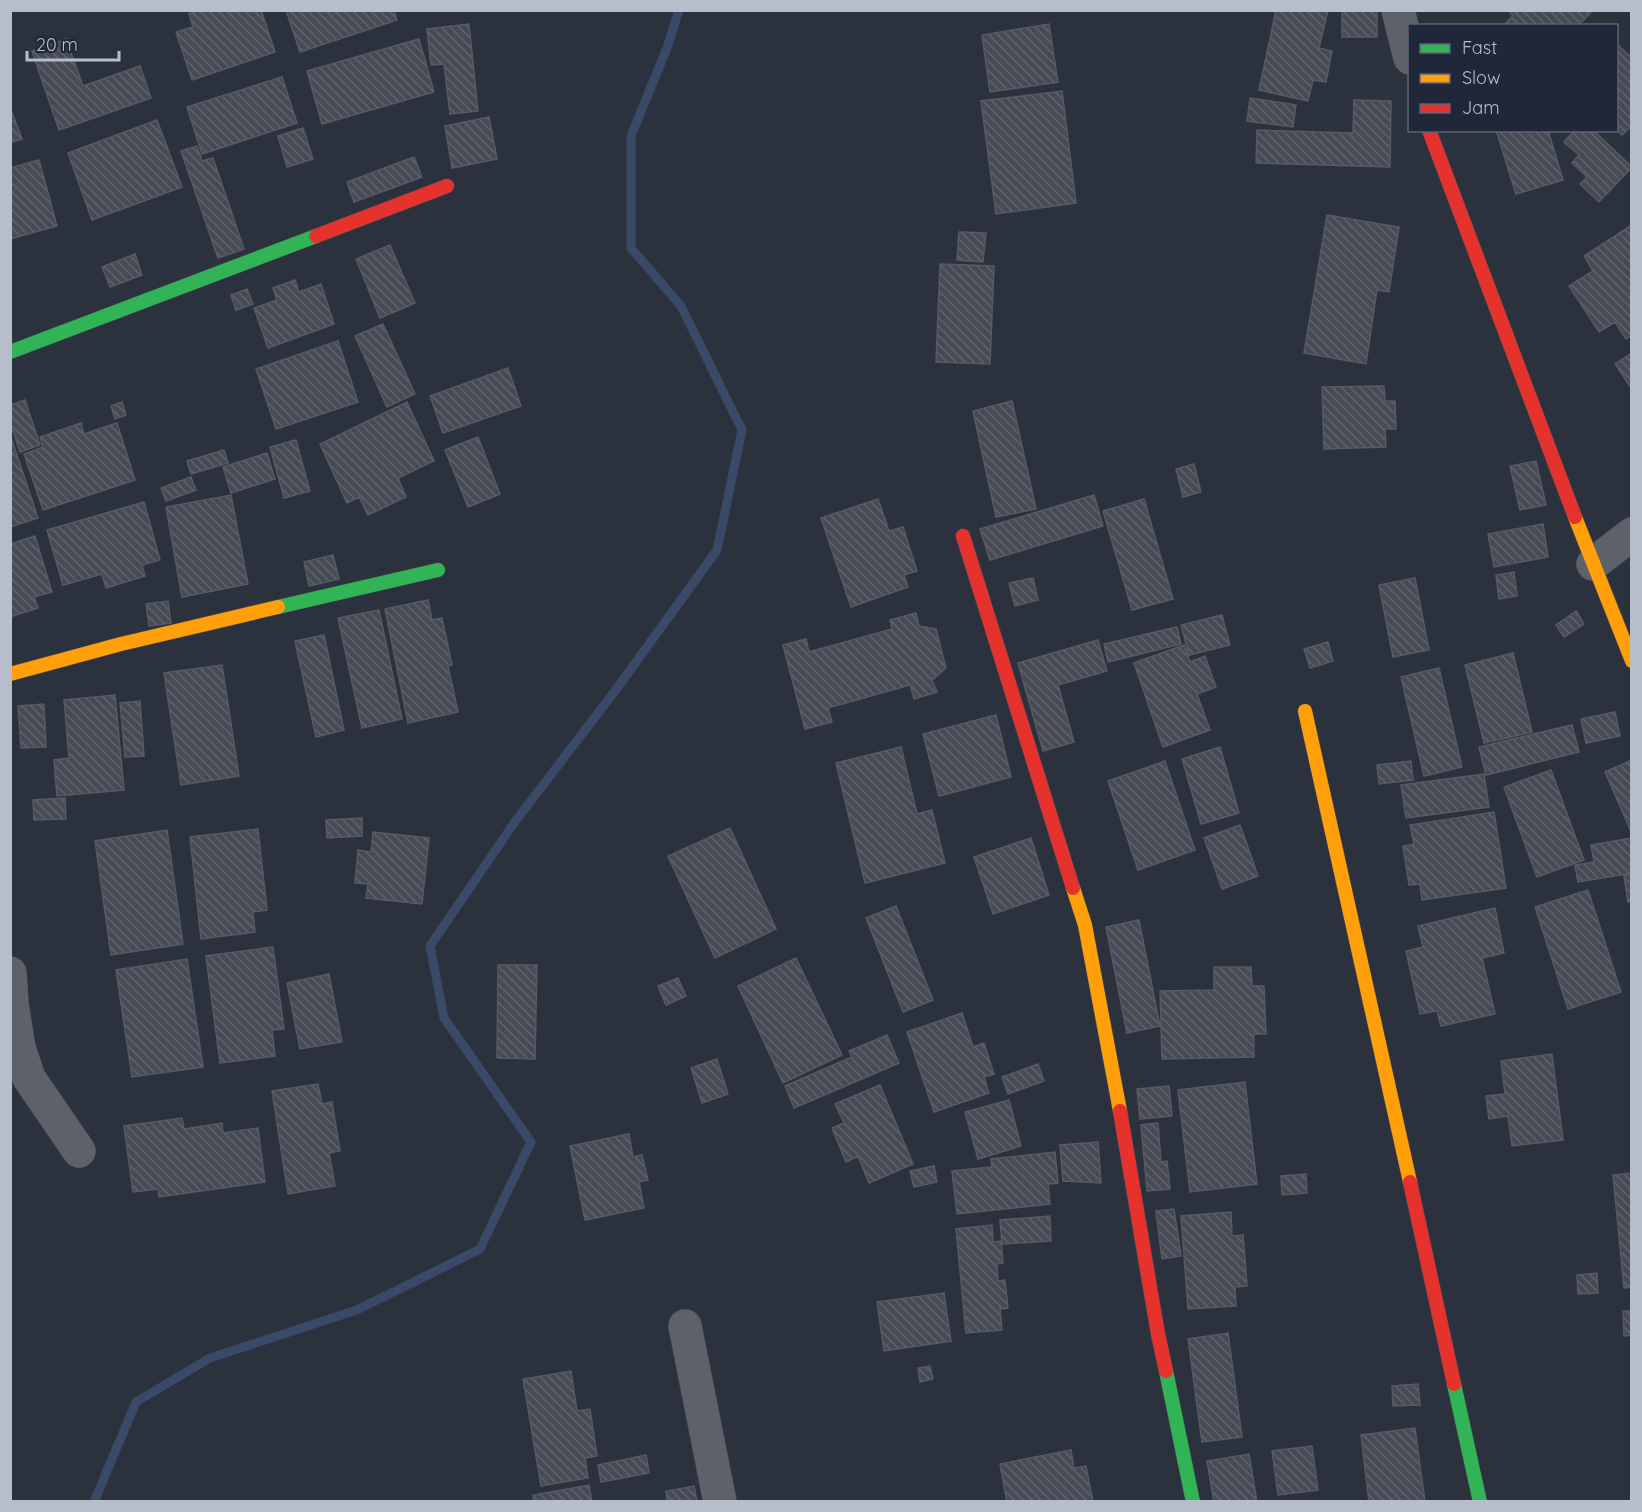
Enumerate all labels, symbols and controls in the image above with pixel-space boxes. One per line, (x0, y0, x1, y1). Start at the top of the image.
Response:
scale bar (27, 24, 118, 62)
legend (1408, 24, 1618, 132)
text: 20 m (36, 33, 78, 56)
text: Fast (1462, 36, 1497, 59)
text: Slow (1462, 66, 1500, 89)
text: Jam (1462, 96, 1500, 119)

